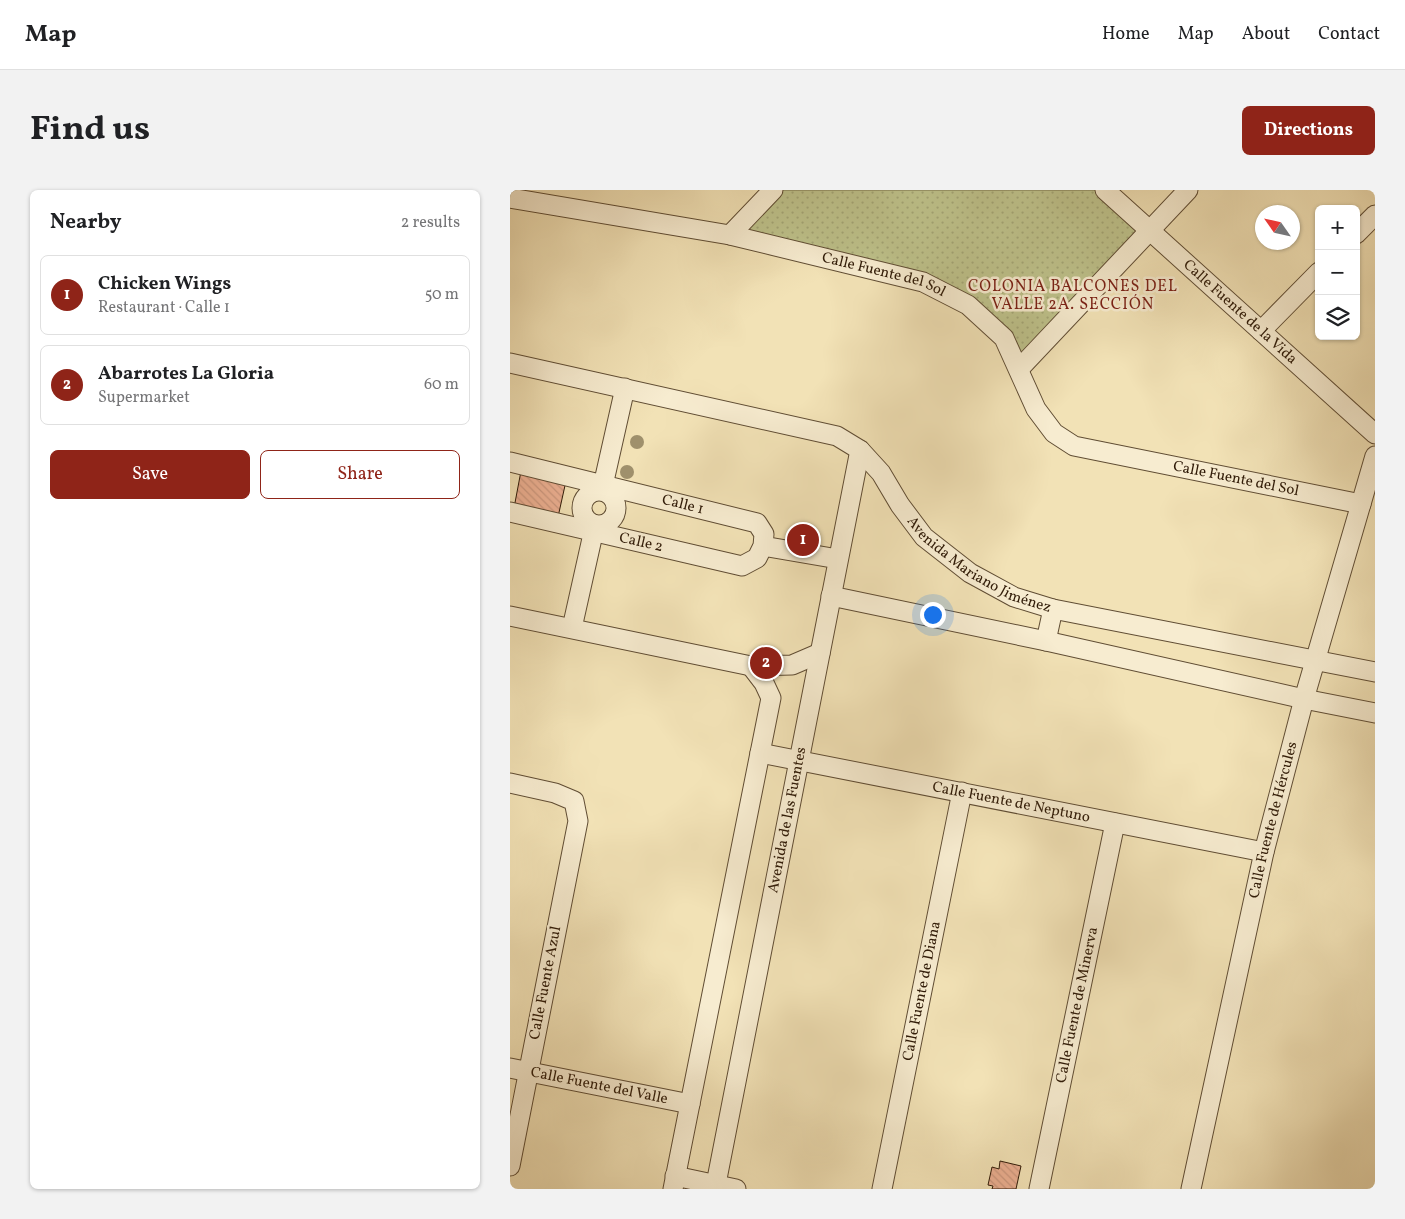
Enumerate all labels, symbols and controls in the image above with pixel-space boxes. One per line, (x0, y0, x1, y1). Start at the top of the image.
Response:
text: Map (25, 18, 76, 52)
text: Home (1102, 22, 1150, 47)
text: Map (1178, 22, 1214, 47)
text: About (1242, 22, 1290, 47)
text: Contact (1318, 22, 1380, 47)
text: Find us (30, 106, 150, 154)
button: Directions (1242, 106, 1375, 155)
north arrow (1255, 205, 1300, 250)
map controls (1315, 205, 1360, 340)
button: + (1315, 205, 1360, 250)
text: Nearby (50, 208, 121, 237)
text: 2 results (401, 212, 460, 234)
street label: Calle Fuente del Sol (820, 247, 949, 302)
button: − (1315, 250, 1360, 295)
street label: Calle Fuente de la Vida (1178, 255, 1302, 369)
text: Chicken Wings (98, 271, 231, 297)
district label: COLONIA BALCONES DEL VALLE 2A. SECCIÓN (968, 276, 1178, 316)
text: 1 (64, 284, 70, 306)
text: 50 m (425, 284, 459, 306)
button: layers (1315, 295, 1360, 340)
text: Restaurant · Calle 1 (98, 297, 230, 319)
text: Abarrotes La Gloria (98, 361, 274, 387)
text: 2 (63, 374, 71, 396)
text: 60 m (424, 374, 459, 396)
text: Supermarket (98, 387, 190, 409)
button: Save (50, 450, 250, 499)
button: Share (260, 450, 460, 499)
street label: Calle Fuente del Sol (1171, 456, 1301, 502)
street label: Calle 1 (660, 489, 706, 520)
street label: Avenida Mariano Jiménez (902, 512, 1054, 618)
pin: 1 (787, 521, 819, 559)
street label: Calle 2 (617, 528, 665, 558)
your location (920, 602, 946, 628)
pin: 2 (750, 644, 782, 682)
street label: Calle Fuente de Hércules (1244, 739, 1303, 900)
street label: Avenida de las Fuentes (763, 745, 812, 895)
street label: Calle Fuente de Neptuno (930, 777, 1092, 828)
street label: Calle Fuente de Diana (898, 919, 946, 1063)
street label: Calle Fuente Azul (525, 925, 567, 1041)
street label: Calle Fuente de Minerva (1051, 925, 1104, 1085)
street label: Calle Fuente del Valle (529, 1062, 670, 1110)

